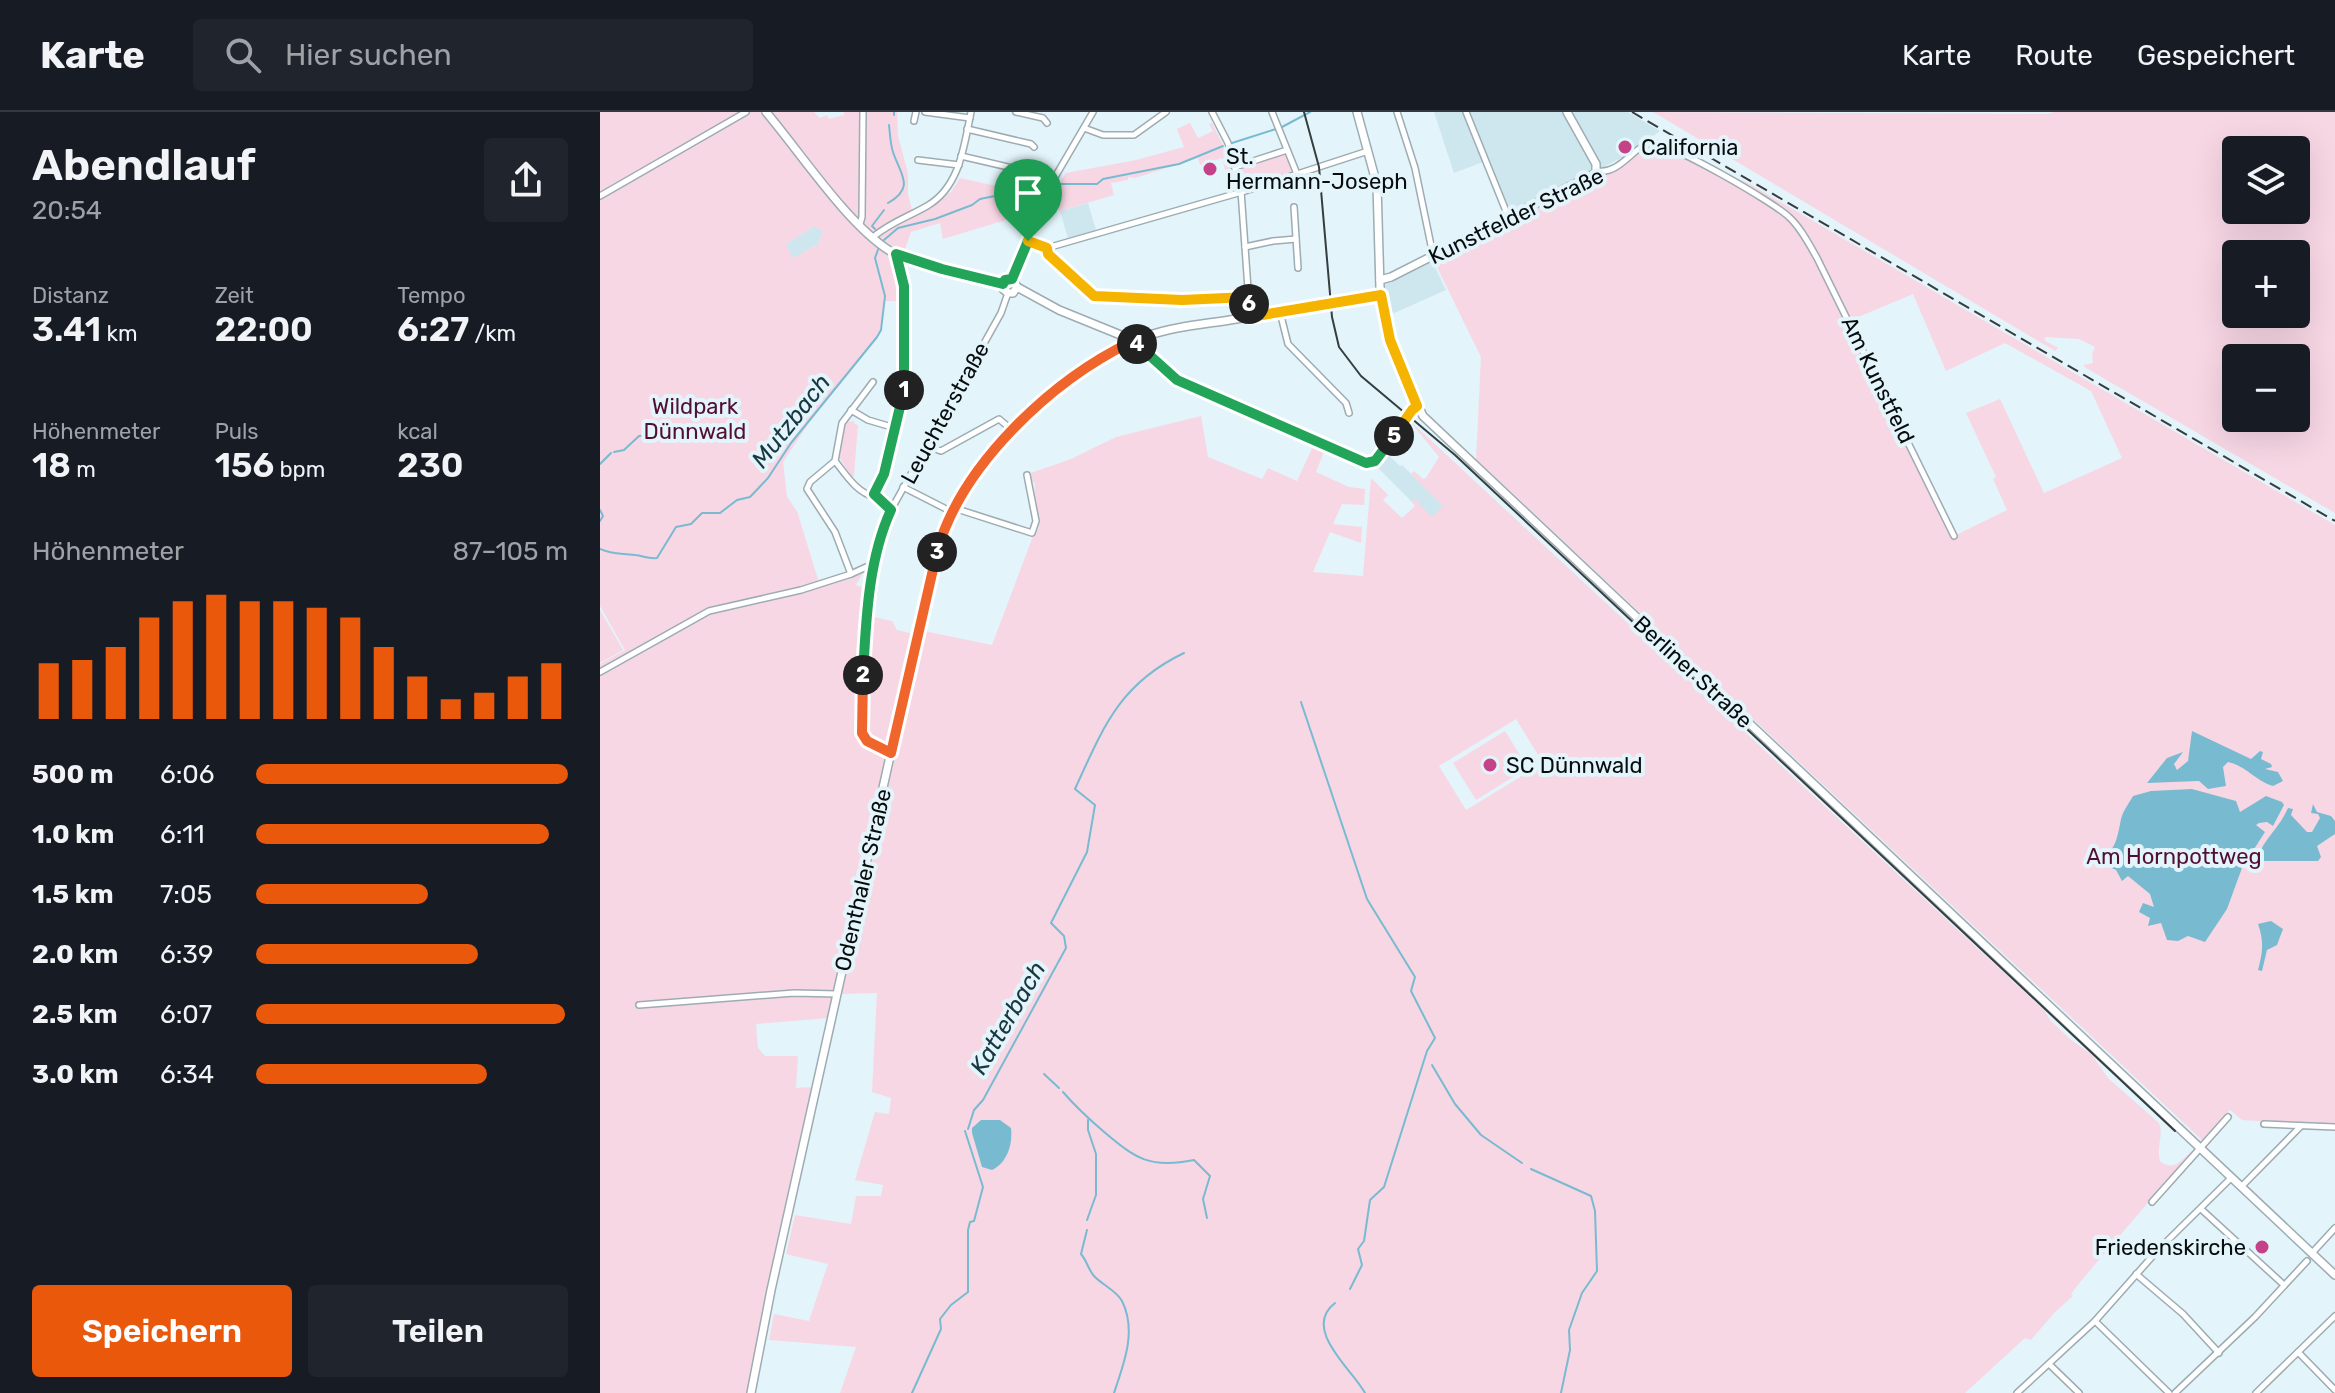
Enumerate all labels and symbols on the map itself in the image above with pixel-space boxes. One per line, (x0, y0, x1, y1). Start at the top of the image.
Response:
place label: California (1641, 134, 1739, 161)
marker: California (1616, 138, 1634, 156)
place label: St. Hermann-Joseph (1226, 143, 1408, 195)
pin (994, 159, 1062, 241)
marker: St. Hermann-Joseph (1201, 160, 1219, 178)
street label: Kunstfelder Straße (1424, 162, 1608, 270)
pin: 6 (1229, 284, 1269, 324)
street label: Am Kunstfeld (1836, 312, 1920, 448)
pin: 4 (1117, 324, 1157, 364)
street label: Leuchterstraße (895, 337, 995, 489)
water label: Mutzbach (746, 369, 836, 473)
pin: 1 (884, 370, 924, 410)
park label: Wildpark Dünnwald (644, 393, 746, 445)
pin: 5 (1374, 416, 1414, 456)
pin: 3 (917, 532, 957, 572)
street label: Berliner Straße (1628, 610, 1758, 734)
pin: 2 (843, 655, 883, 695)
place label: SC Dünnwald (1506, 752, 1643, 779)
marker: SC Dünnwald (1481, 756, 1499, 774)
street label: Odenthaler Straße (829, 786, 897, 974)
park label: Am Hornpottweg (2086, 843, 2262, 870)
water label: Katterbach (965, 957, 1051, 1079)
place label: Friedenskirche (2095, 1234, 2246, 1261)
marker: Friedenskirche (2253, 1238, 2271, 1256)

